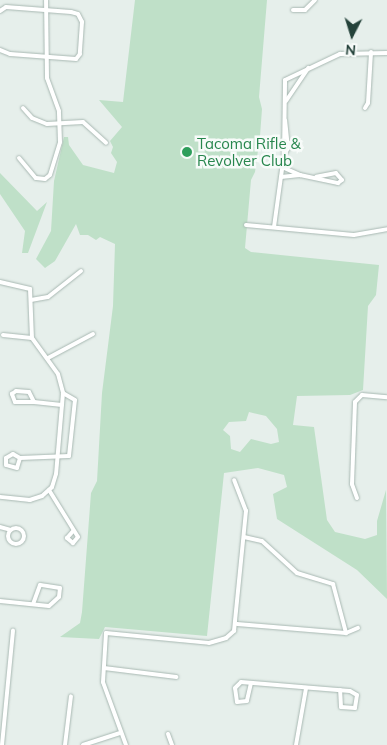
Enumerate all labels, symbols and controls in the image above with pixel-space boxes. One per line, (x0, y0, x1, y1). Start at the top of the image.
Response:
north arrow (327, 10, 377, 60)
text: N (345, 41, 357, 59)
place label: Tacoma Rifle & Revolver Club (197, 134, 301, 169)
marker: Tacoma Rifle & Revolver Club (181, 146, 193, 158)

